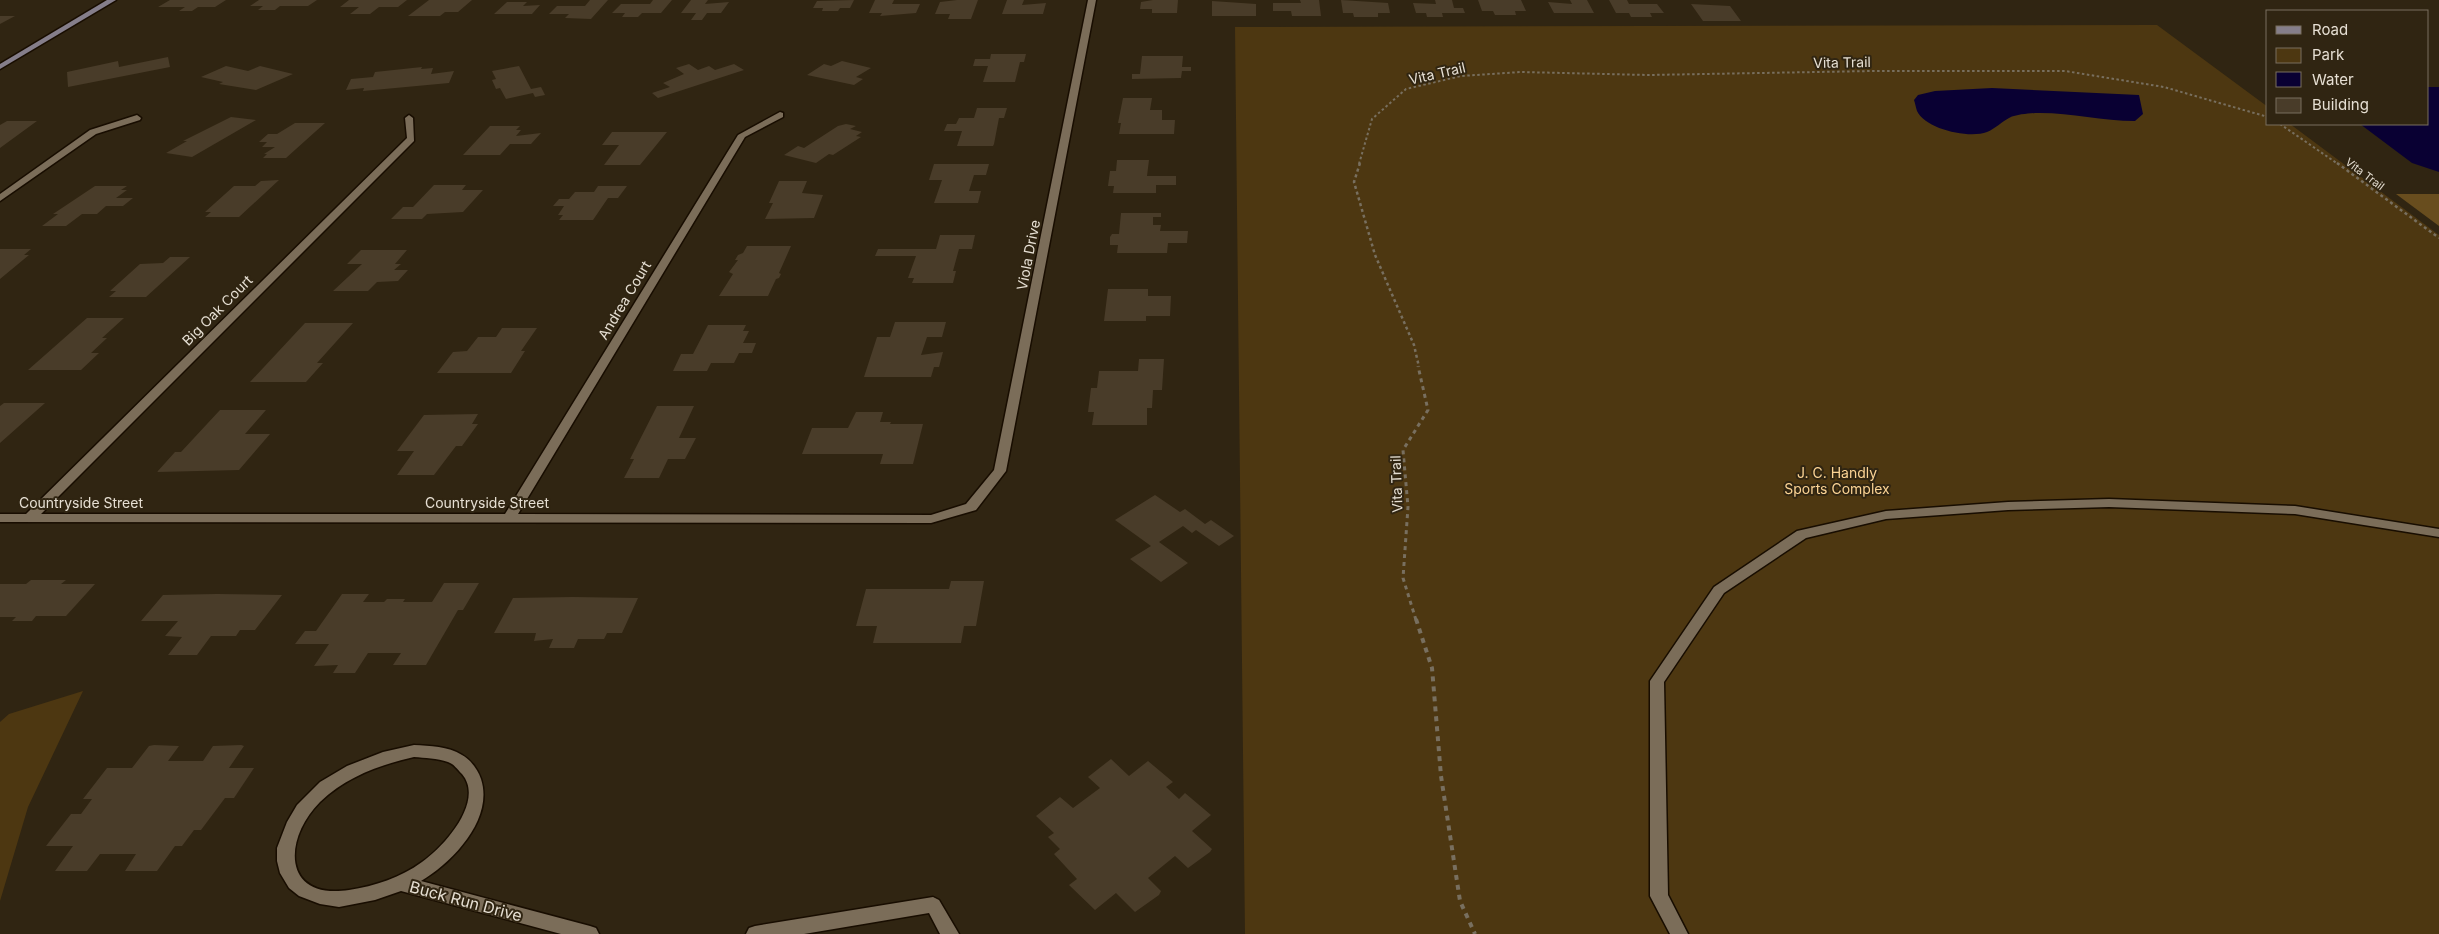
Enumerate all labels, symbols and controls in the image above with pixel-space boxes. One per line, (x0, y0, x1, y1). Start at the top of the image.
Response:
legend (2266, 10, 2429, 125)
text: Road (2312, 20, 2348, 39)
text: Park (2312, 45, 2345, 64)
street label: Vita Trail (1813, 53, 1871, 71)
street label: Vita Trail (1407, 58, 1467, 88)
text: Water (2312, 70, 2354, 89)
text: Building (2312, 95, 2369, 114)
street label: Vita Trail (2343, 155, 2387, 193)
street label: Viola Drive (1013, 218, 1043, 292)
street label: Andrea Court (594, 257, 654, 342)
street label: Big Oak Court (178, 271, 256, 349)
street label: Vita Trail (1386, 455, 1406, 513)
park label: J. C. Handly Sports Complex (1784, 464, 1890, 497)
street label: Countryside Street (19, 494, 143, 511)
street label: Countryside Street (425, 494, 549, 511)
street label: Buck Run Drive (408, 876, 524, 926)

